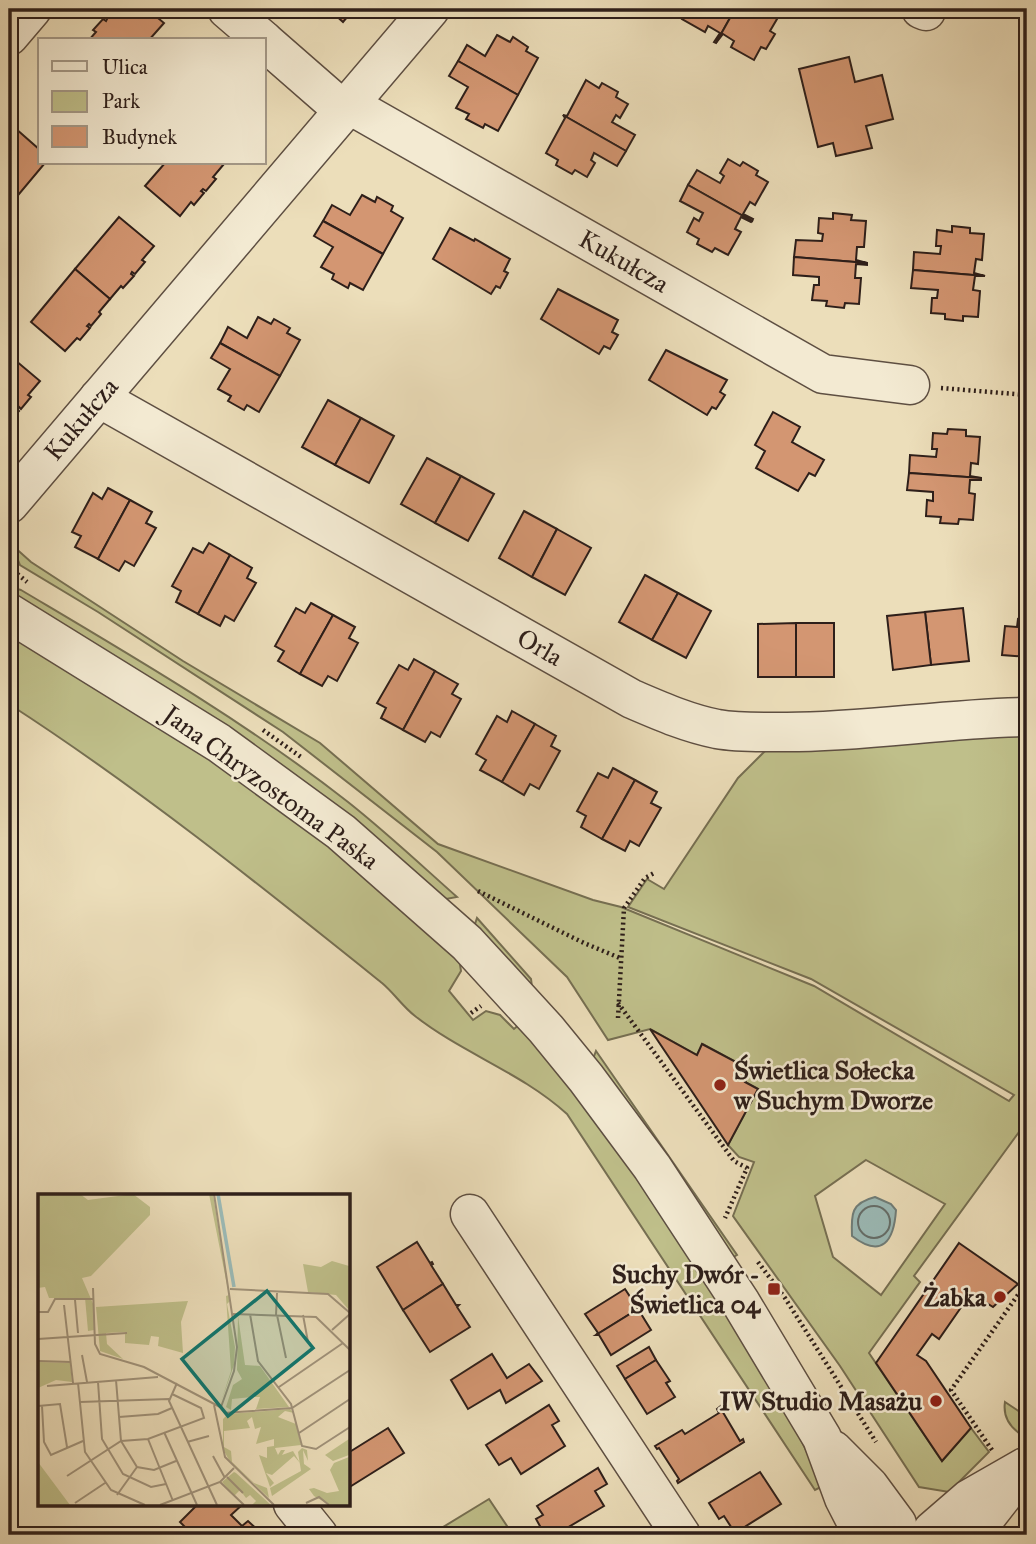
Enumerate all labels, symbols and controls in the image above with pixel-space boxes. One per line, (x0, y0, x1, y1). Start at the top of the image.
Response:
legend (38, 38, 266, 164)
text: Ulica (102, 54, 148, 80)
text: Park (102, 88, 140, 114)
text: Budynek (102, 124, 177, 150)
street label: Kukułcza (573, 222, 675, 300)
street label: Kukułcza (37, 371, 125, 467)
street label: Orla (511, 621, 569, 673)
street label: Jana Chryzostoma Paska (154, 696, 385, 876)
place label: Świetlica Sołecka w Suchym Dworze (733, 1054, 933, 1116)
marker: Świetlica Sołecka w Suchym Dworze (712, 1077, 728, 1093)
inset map (38, 1194, 350, 1506)
place label: Suchy Dwór - Świetlica 04 (612, 1258, 762, 1320)
marker: Suchy Dwór - Świetlica 04 (766, 1281, 782, 1297)
place label: Żabka (923, 1281, 987, 1313)
marker: Żabka (992, 1289, 1008, 1305)
place label: IW Studio Masażu (719, 1385, 922, 1417)
marker: IW Studio Masażu (928, 1393, 944, 1409)

